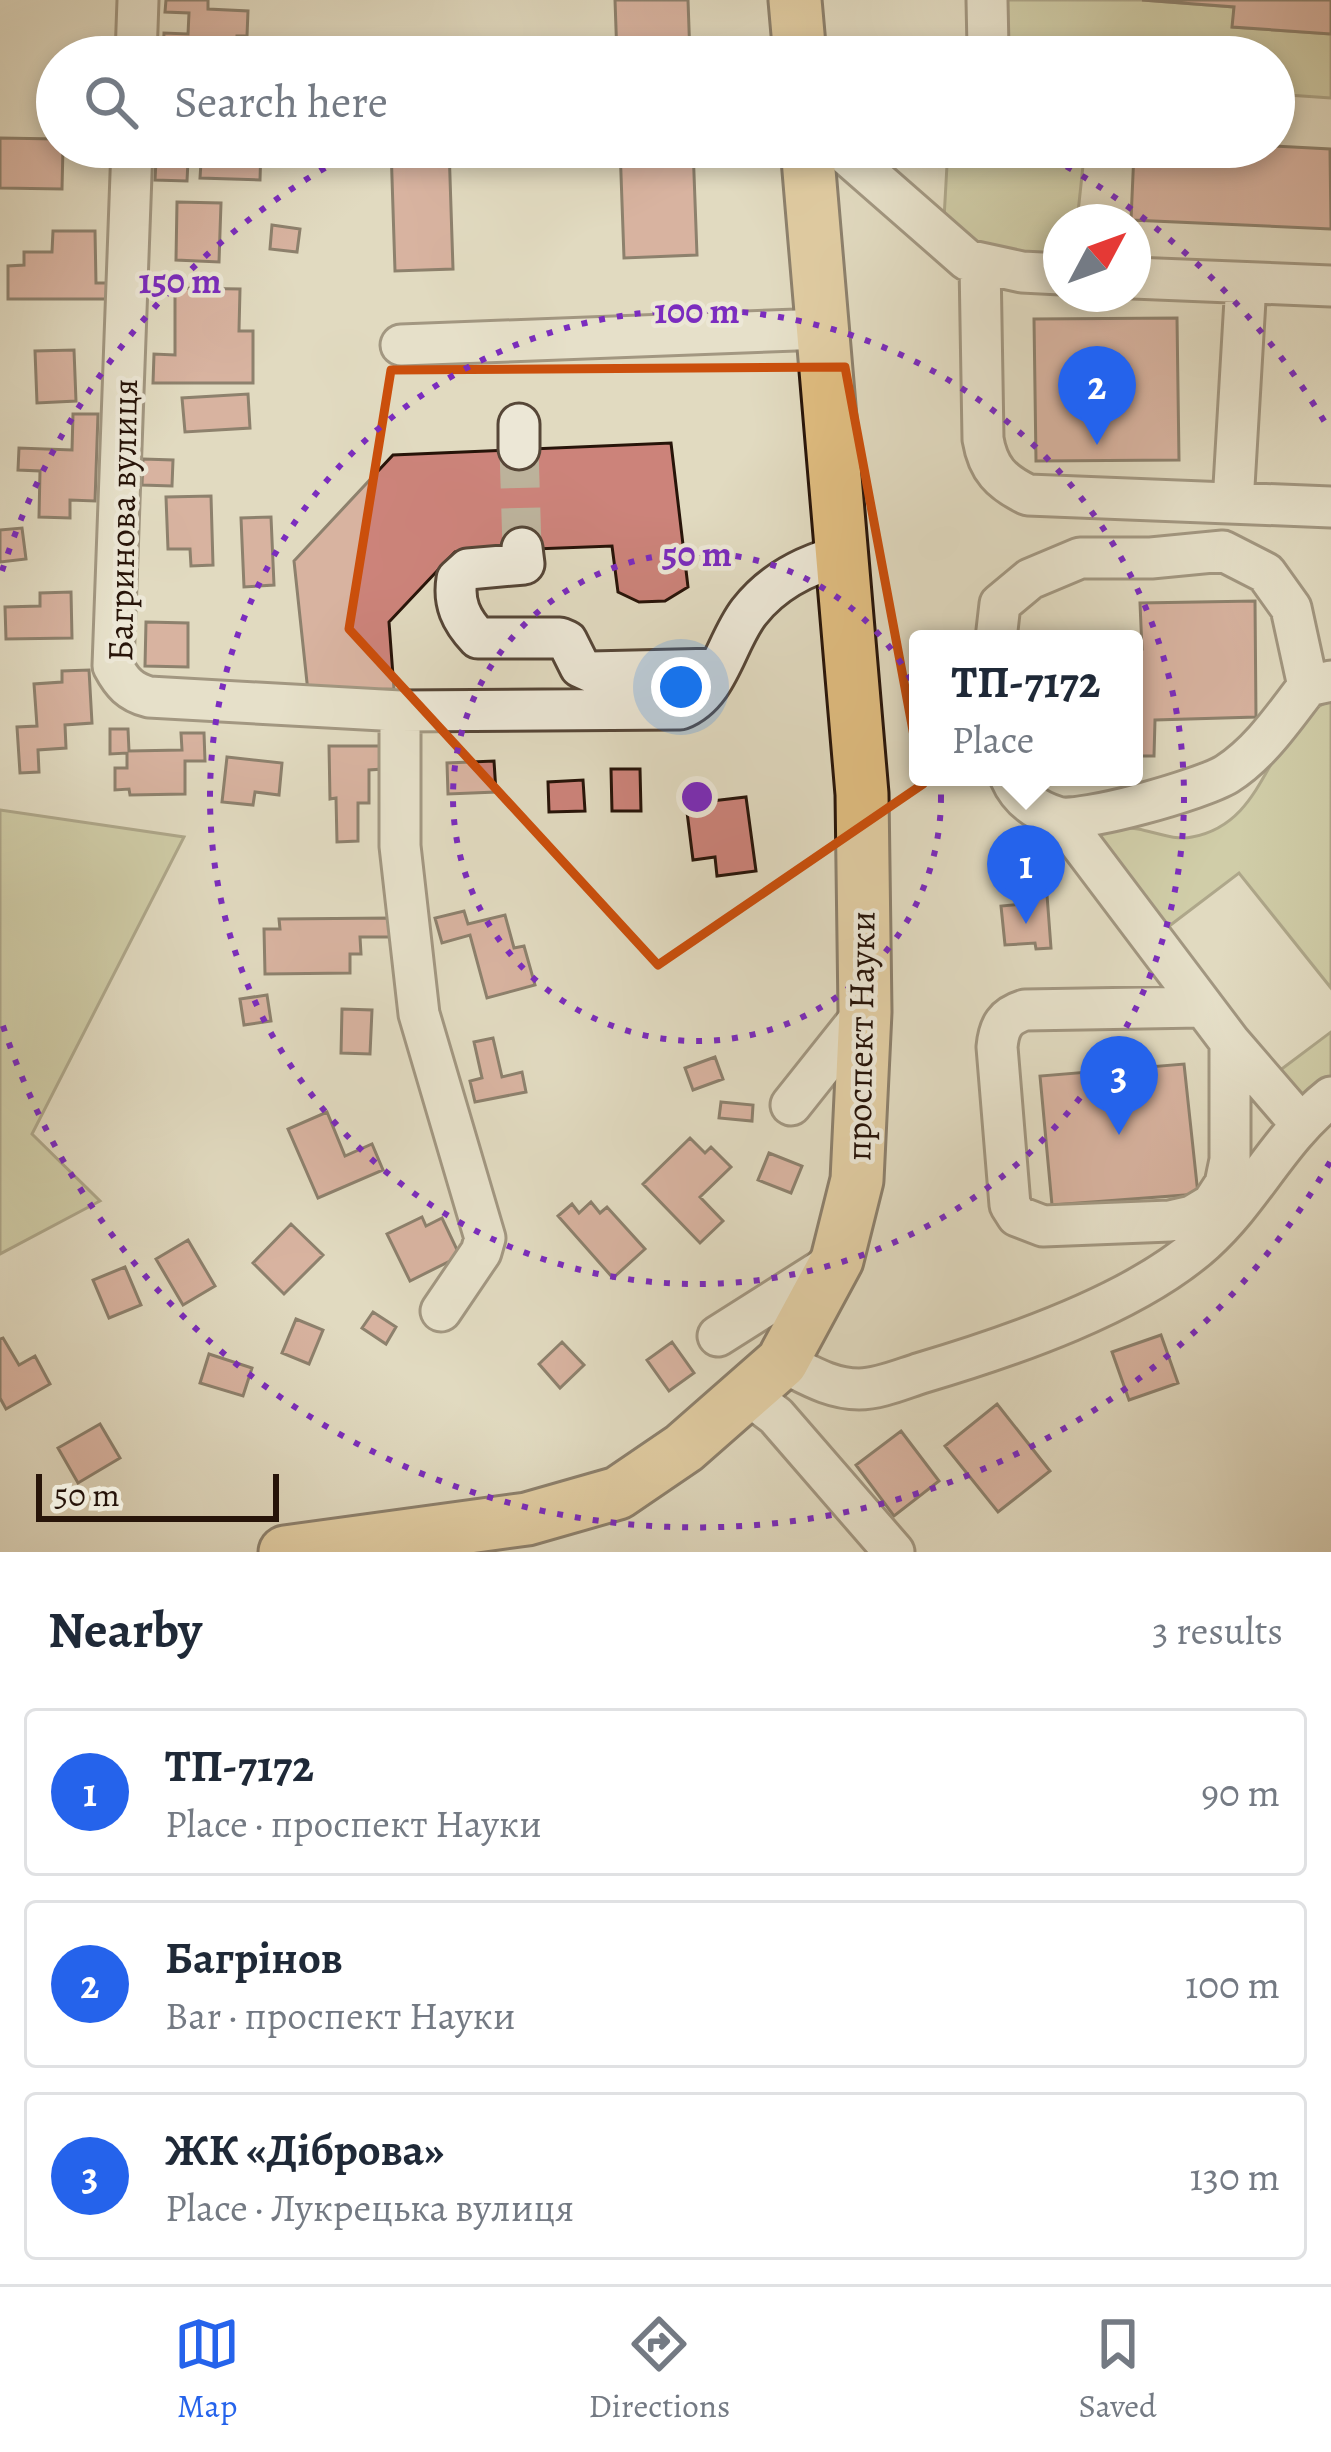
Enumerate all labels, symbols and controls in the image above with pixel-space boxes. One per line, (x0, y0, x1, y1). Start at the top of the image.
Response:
search box (36, 36, 1295, 168)
icon: search (78, 69, 144, 135)
text: Search here (174, 71, 388, 133)
north arrow (1043, 204, 1151, 312)
text: 150 m (139, 256, 221, 305)
text: 100 m (654, 286, 740, 335)
pin: 2 (1058, 346, 1136, 445)
street label: Багринова вулиця (95, 378, 149, 662)
text: 50 m (662, 529, 732, 578)
popup (909, 630, 1143, 786)
text: ТП-7172 (952, 651, 1100, 713)
your location (651, 657, 711, 717)
text: Place (952, 713, 1034, 766)
centre of rings (676, 776, 718, 818)
pin: 1 (987, 825, 1065, 924)
street label: проспект Науки (833, 910, 887, 1162)
pin: 3 (1080, 1036, 1158, 1135)
scale bar (36, 1468, 279, 1521)
text: 50 m (54, 1472, 120, 1517)
text: Nearby (48, 1595, 202, 1665)
text: 3 results (1152, 1604, 1283, 1657)
text: ТП-7172 (165, 1735, 314, 1797)
text: 1 (83, 1766, 97, 1819)
text: 90 m (1201, 1766, 1280, 1819)
text: Place · проспект Науки (165, 1797, 542, 1850)
text: Багрінов (165, 1927, 343, 1989)
text: 2 (81, 1958, 99, 2011)
text: 100 m (1185, 1958, 1280, 2011)
text: Bar · проспект Науки (165, 1989, 516, 2042)
text: ЖК «Діброва» (165, 2119, 444, 2181)
text: 3 (82, 2150, 98, 2203)
text: 130 m (1189, 2150, 1280, 2203)
text: Place · Лукрецька вулиця (165, 2181, 574, 2234)
tab: Map (174, 2311, 240, 2428)
tab: Directions (589, 2311, 730, 2428)
tab: Saved (1079, 2311, 1157, 2428)

